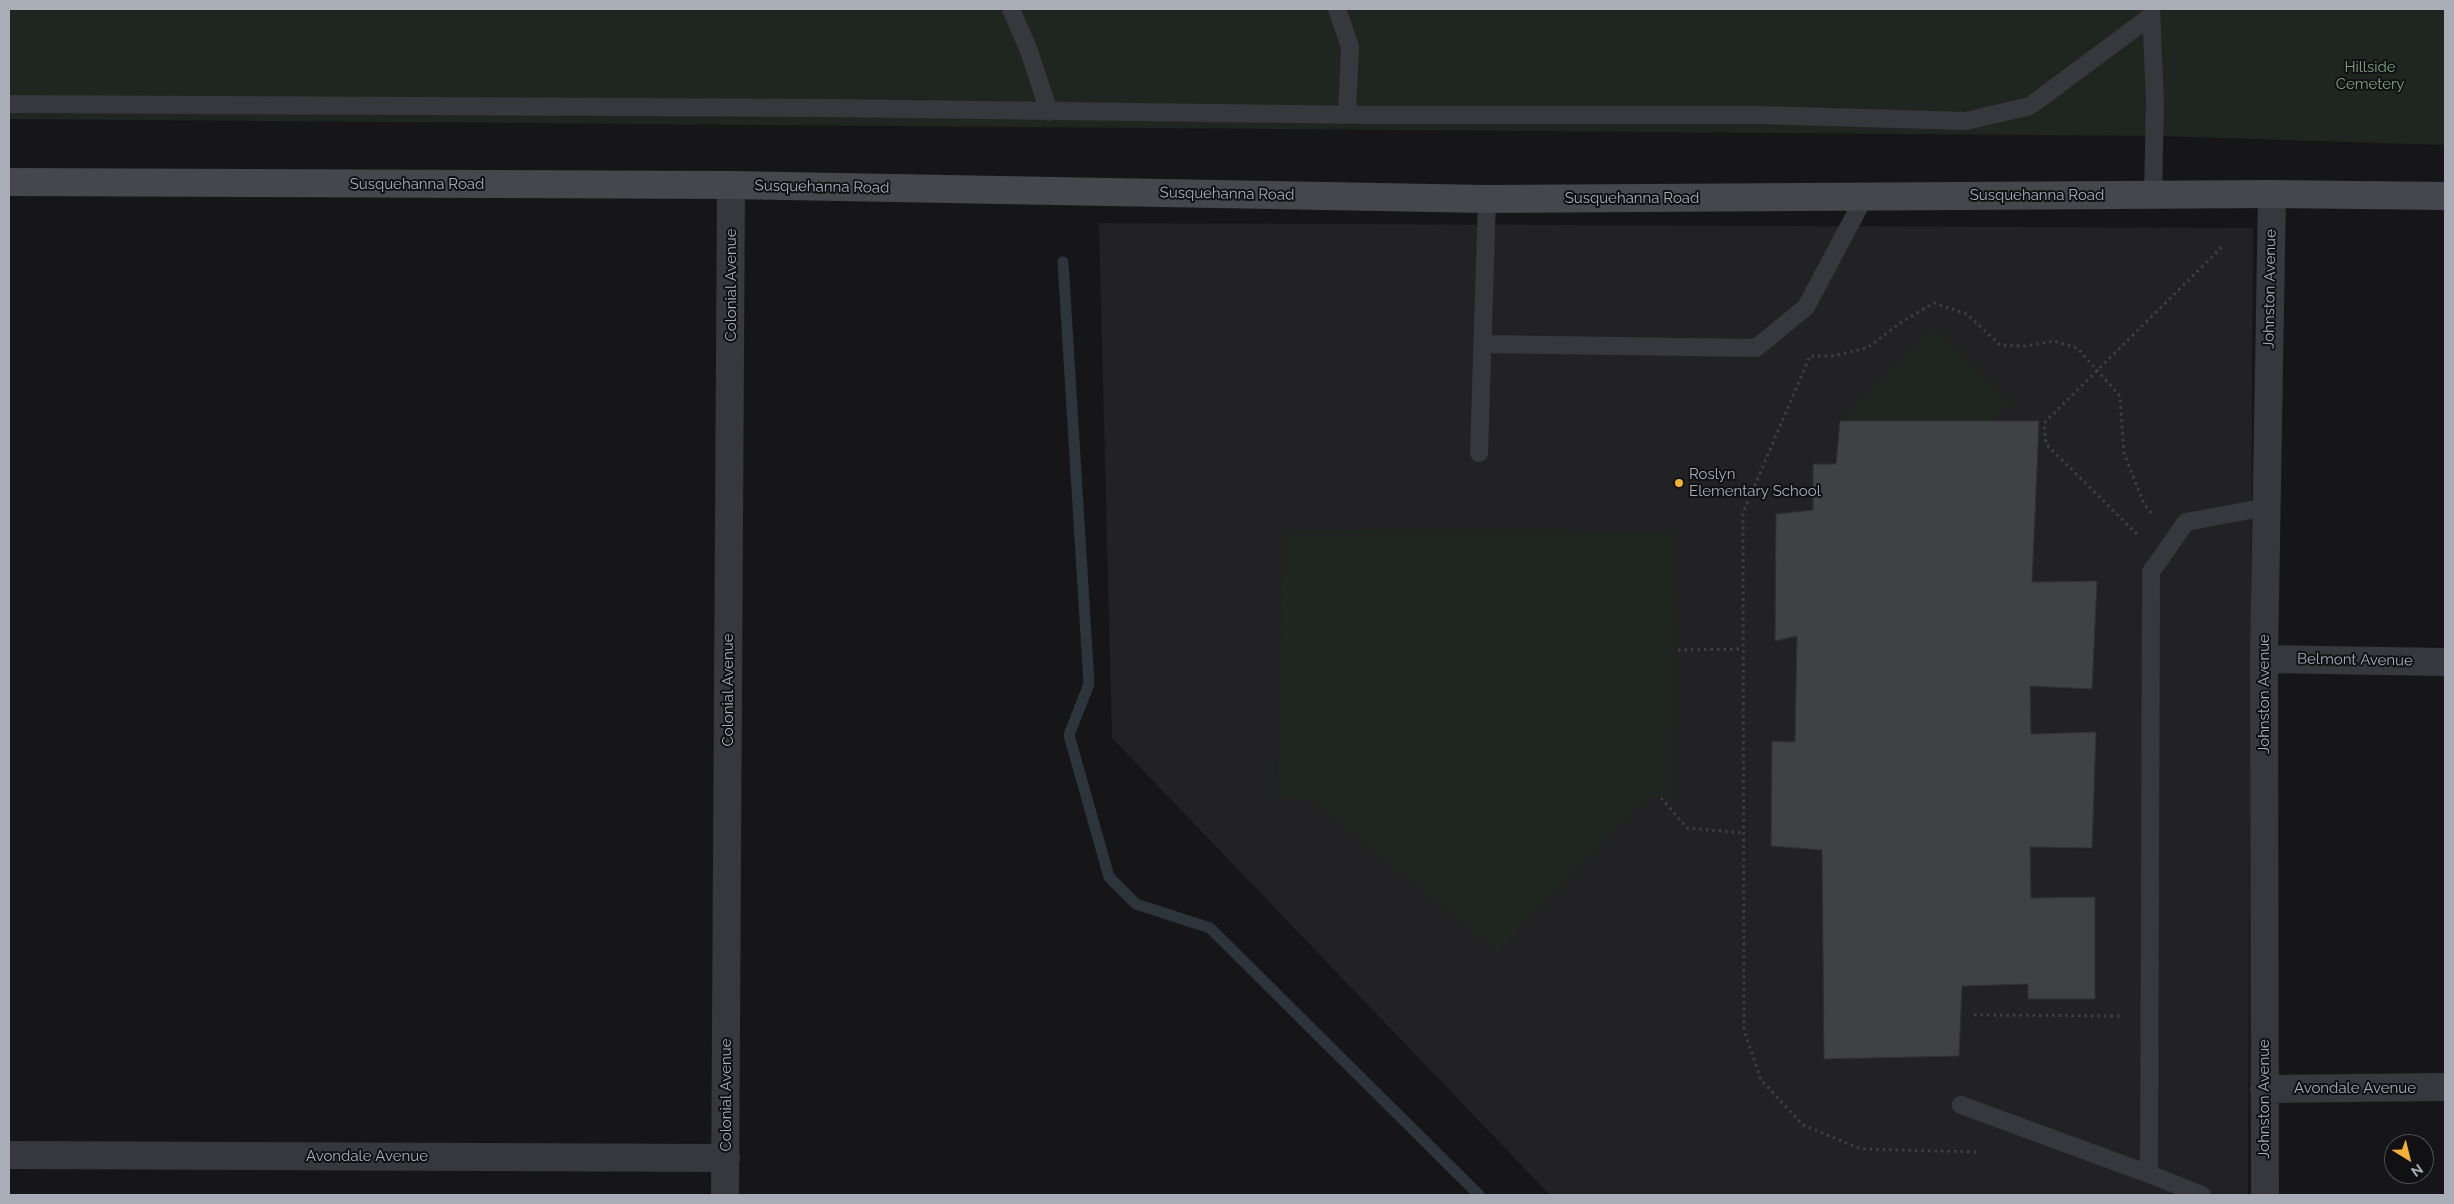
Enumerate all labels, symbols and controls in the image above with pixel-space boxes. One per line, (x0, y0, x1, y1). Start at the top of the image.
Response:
park label: Hillside Cemetery (2336, 58, 2404, 93)
street label: Susquehanna Road (350, 175, 484, 193)
street label: Susquehanna Road (755, 177, 889, 197)
street label: Susquehanna Road (1160, 184, 1294, 204)
street label: Susquehanna Road (1970, 186, 2104, 204)
street label: Susquehanna Road (1565, 189, 1699, 207)
street label: Colonial Avenue (722, 229, 740, 341)
street label: Johnston Avenue (2260, 229, 2280, 349)
place label: Roslyn Elementary School (1689, 465, 1821, 500)
marker: Roslyn Elementary School (1673, 477, 1685, 489)
street label: Colonial Avenue (719, 634, 737, 746)
street label: Johnston Avenue (2255, 634, 2273, 754)
street label: Belmont Avenue (2297, 650, 2413, 670)
street label: Colonial Avenue (717, 1039, 735, 1151)
street label: Johnston Avenue (2255, 1039, 2273, 1159)
street label: Avondale Avenue (2294, 1079, 2416, 1097)
north arrow (2384, 1134, 2434, 1184)
street label: Avondale Avenue (306, 1147, 428, 1165)
text: N (2408, 1161, 2426, 1180)

